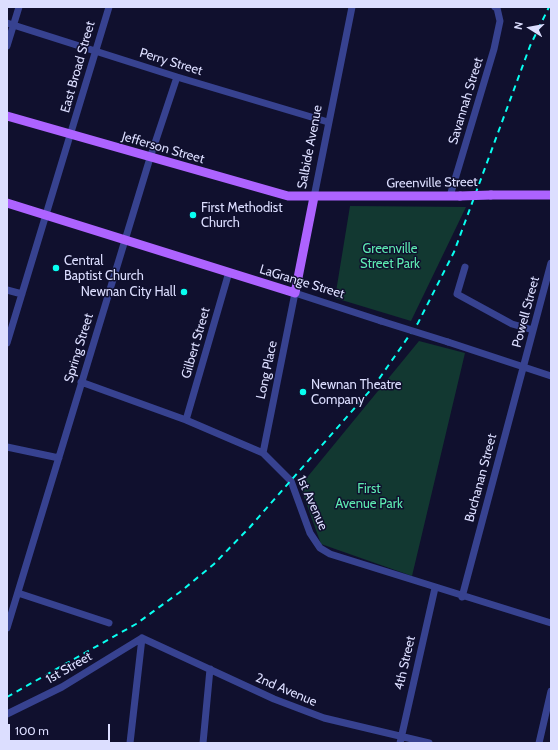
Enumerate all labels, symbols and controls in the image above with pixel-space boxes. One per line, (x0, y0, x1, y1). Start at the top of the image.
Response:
north arrow (510, 8, 550, 48)
street label: East Broad Street (57, 19, 99, 115)
text: N (511, 21, 526, 31)
street label: Perry Street (138, 45, 204, 79)
street label: Savannah Street (445, 56, 487, 146)
street label: Salbide Avenue (294, 104, 326, 190)
street label: Jefferson Street (120, 129, 206, 167)
street label: Greenville Street (386, 174, 478, 192)
place label: First Methodist Church (201, 200, 283, 231)
marker: First Methodist Church (188, 210, 198, 220)
park label: Greenville Street Park (360, 241, 420, 272)
place label: Central Baptist Church (64, 253, 144, 284)
street label: LaGrange Street (258, 262, 346, 302)
marker: Central Baptist Church (51, 263, 61, 273)
street label: Powell Street (509, 275, 543, 349)
place label: Newnan City Hall (81, 284, 176, 300)
marker: Newnan City Hall (179, 287, 189, 297)
street label: Gilbert Street (178, 306, 214, 380)
street label: Spring Street (61, 311, 97, 385)
street label: Long Place (253, 339, 281, 401)
place label: Newnan Theatre Company (311, 377, 401, 408)
marker: Newnan Theatre Company (298, 387, 308, 397)
street label: Buchanan Street (462, 432, 500, 524)
street label: 1st Avenue (293, 473, 331, 533)
park label: First Avenue Park (335, 481, 403, 512)
street label: 4th Street (391, 634, 419, 692)
street label: 1st Street (43, 649, 95, 687)
street label: 2nd Avenue (253, 670, 319, 710)
scale bar (10, 716, 112, 742)
text: 100 m (15, 723, 49, 738)

